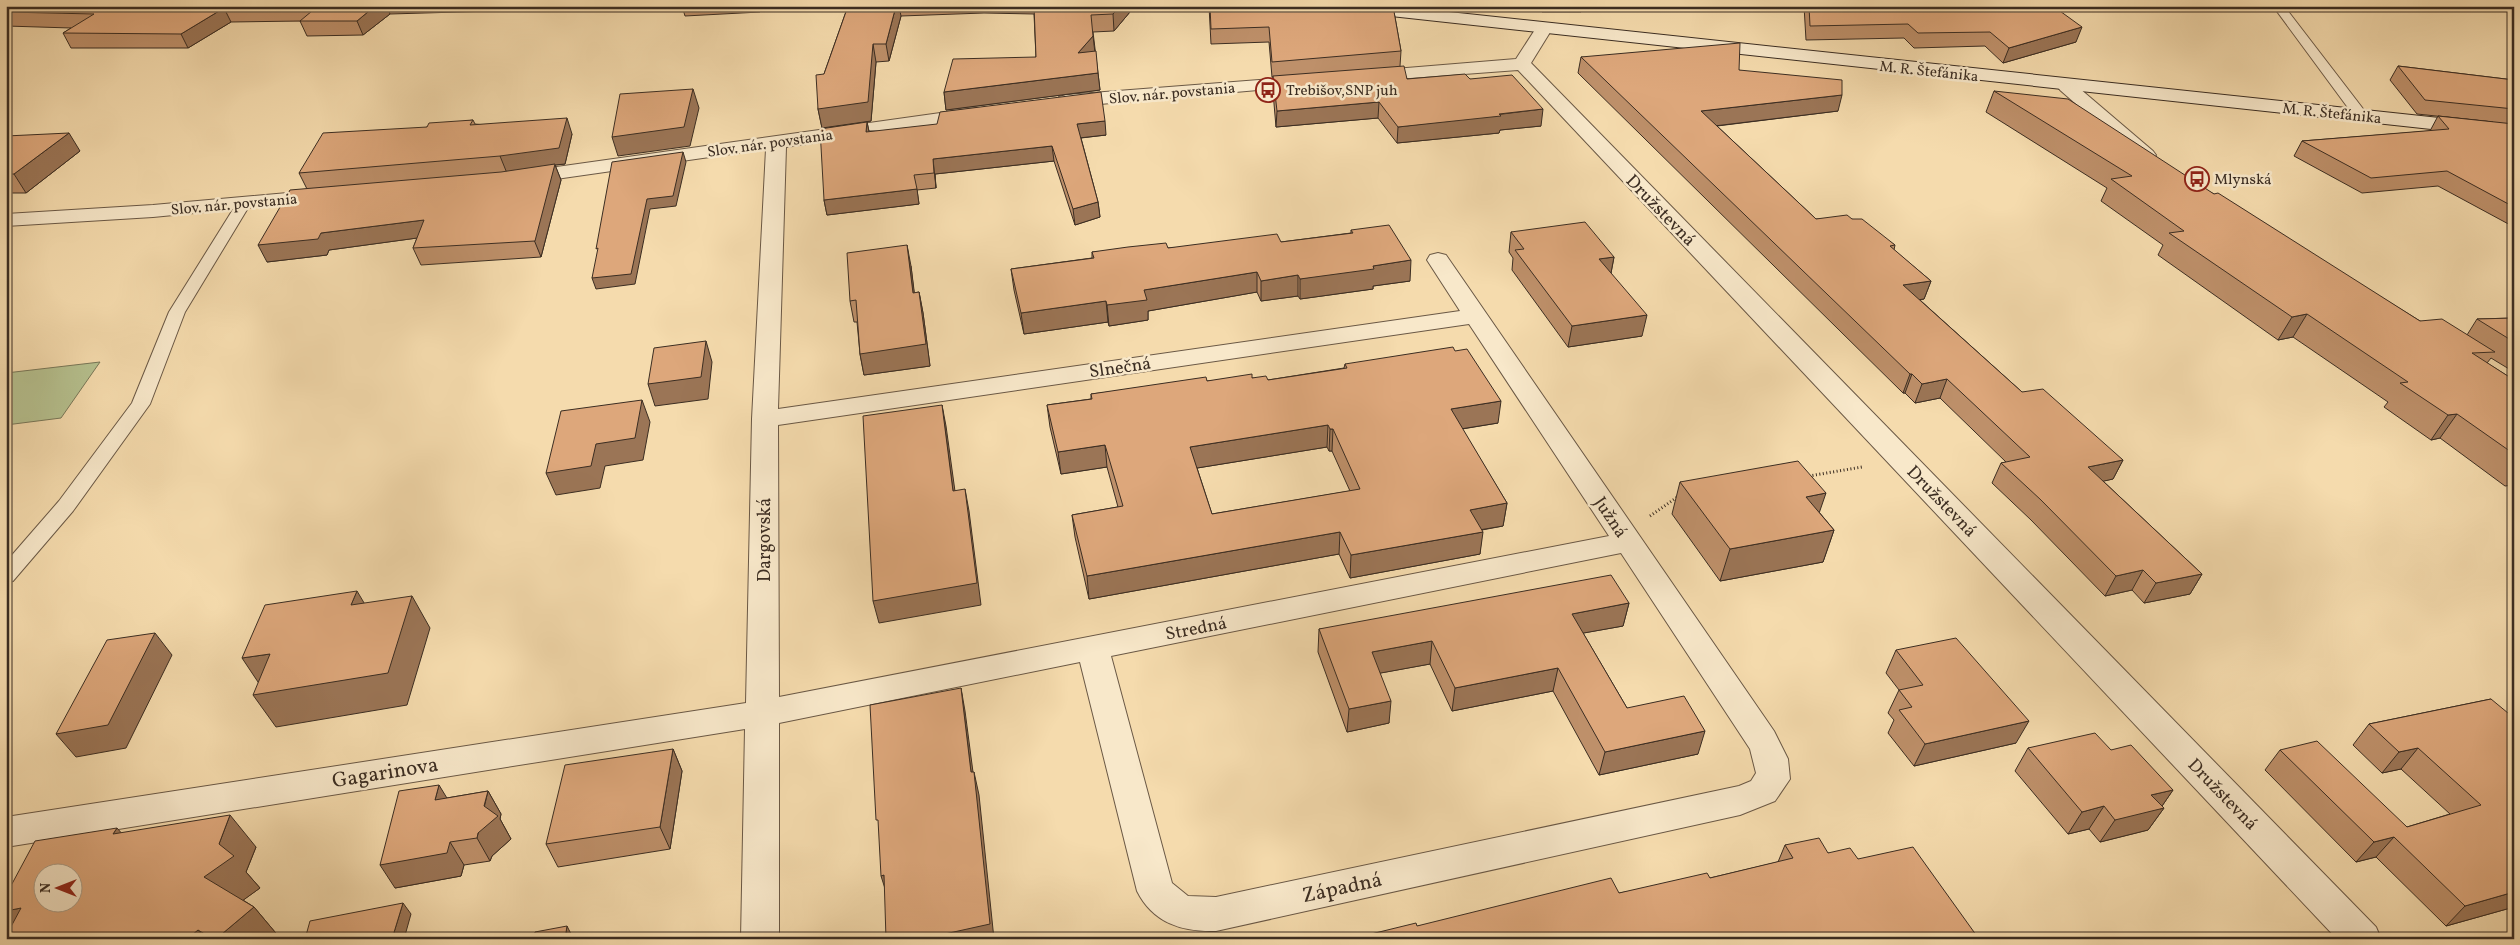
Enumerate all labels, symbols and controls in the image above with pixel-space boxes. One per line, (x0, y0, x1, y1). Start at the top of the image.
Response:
street label: M. R. Štefánika (1878, 57, 1979, 88)
bus stop icon: Trebišov,SNP juh (1255, 77, 1281, 103)
street label: Slov. nár. povstania (1108, 79, 1236, 110)
place label: Trebišov,SNP juh (1286, 81, 1398, 102)
street label: M. R. Štefánika (2281, 99, 2382, 130)
street label: Slov. nár. povstania (706, 125, 834, 164)
bus stop icon: Mlynská (2184, 166, 2210, 192)
street label: Družstevná (1619, 170, 1701, 253)
place label: Mlynská (2214, 170, 2272, 191)
street label: Slov. nár. povstania (170, 190, 298, 221)
street label: Slnečná (1088, 352, 1153, 385)
street label: Družstevná (1900, 461, 1982, 544)
street label: Južná (1587, 492, 1633, 543)
street label: Dargovská (753, 498, 778, 582)
street label: Stredná (1163, 611, 1229, 648)
street label: Gagarinova (330, 751, 440, 796)
street label: Družstevná (2181, 754, 2263, 837)
north arrow (32, 862, 82, 912)
street label: Západná (1300, 866, 1385, 911)
text: N (37, 883, 56, 893)

